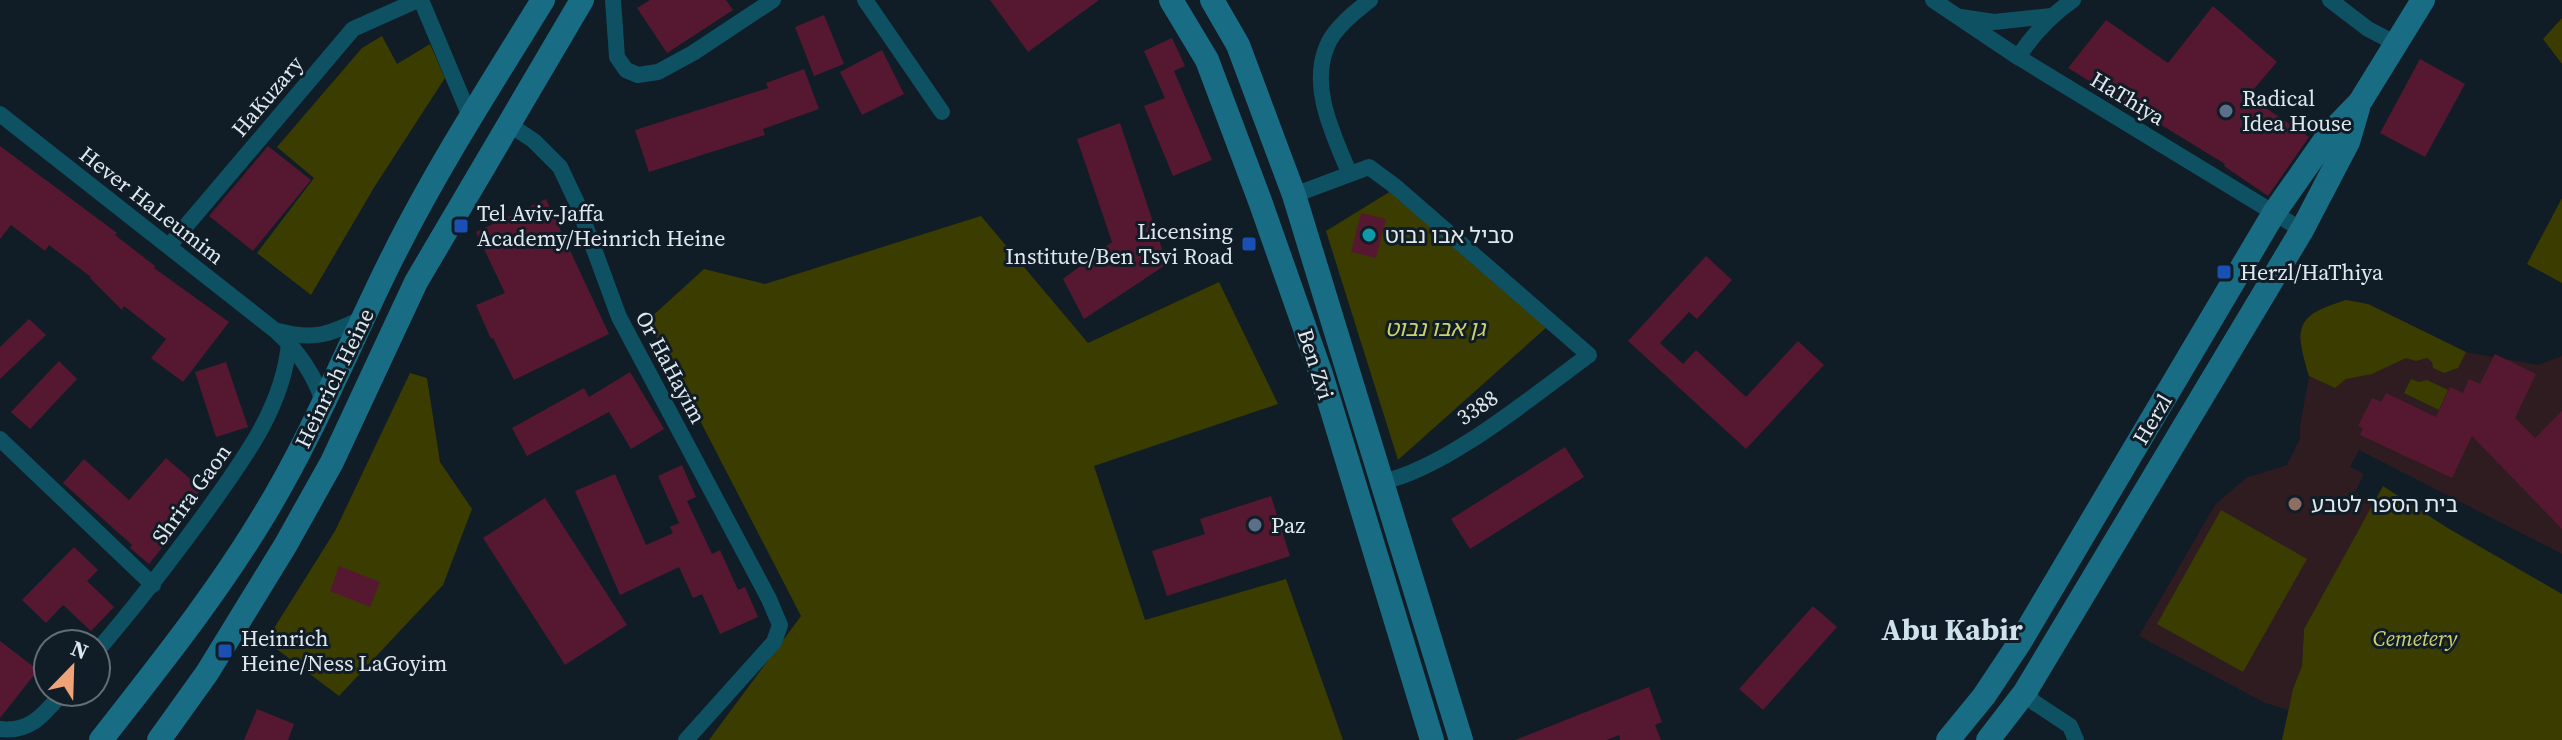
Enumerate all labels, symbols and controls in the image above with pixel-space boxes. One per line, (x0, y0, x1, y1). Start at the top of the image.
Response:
street label: HaKuzary (224, 49, 310, 143)
street label: HaThiya (2085, 64, 2171, 132)
place label: Radical Idea House (2242, 83, 2352, 138)
marker: Radical Idea House (2217, 102, 2235, 120)
street label: Hever HaLeumim (74, 139, 231, 271)
place label: Tel Aviv-Jaffa Academy/Heinrich Heine (477, 198, 726, 253)
place label: Licensing Institute/Ben Tsvi Road (1005, 216, 1234, 271)
marker: Tel Aviv-Jaffa Academy/Heinrich Heine (452, 217, 470, 235)
place label: סביל אבו נבוט (1385, 220, 1514, 250)
marker: סביל אבו נבוט (1360, 226, 1378, 244)
marker: Licensing Institute/Ben Tsvi Road (1240, 235, 1258, 253)
place label: Herzl/HaThiya (2240, 257, 2384, 287)
marker: Herzl/HaThiya (2215, 263, 2233, 281)
street label: Heinrich Heine (287, 303, 381, 453)
street label: Or HaHayim (629, 305, 713, 429)
park label: גן אבו נבוט (1385, 313, 1487, 343)
street label: Ben Zvi (1291, 325, 1341, 403)
street label: 3388 (1450, 382, 1504, 432)
street label: Herzl (2125, 388, 2179, 450)
street label: Shrira Gaon (144, 438, 238, 550)
place label: בית הספר לטבע (2311, 489, 2458, 519)
marker: בית הספר לטבע (2286, 495, 2304, 513)
place label: Paz (1271, 510, 1305, 540)
marker: Paz (1246, 516, 1264, 534)
district label: Abu Kabir (1881, 609, 2023, 650)
place label: Heinrich Heine/Ness LaGoyim (241, 623, 447, 678)
park label: Cemetery (2373, 623, 2458, 653)
north arrow (32, 628, 112, 708)
text: N (67, 633, 93, 667)
marker: Heinrich Heine/Ness LaGoyim (216, 642, 234, 660)

